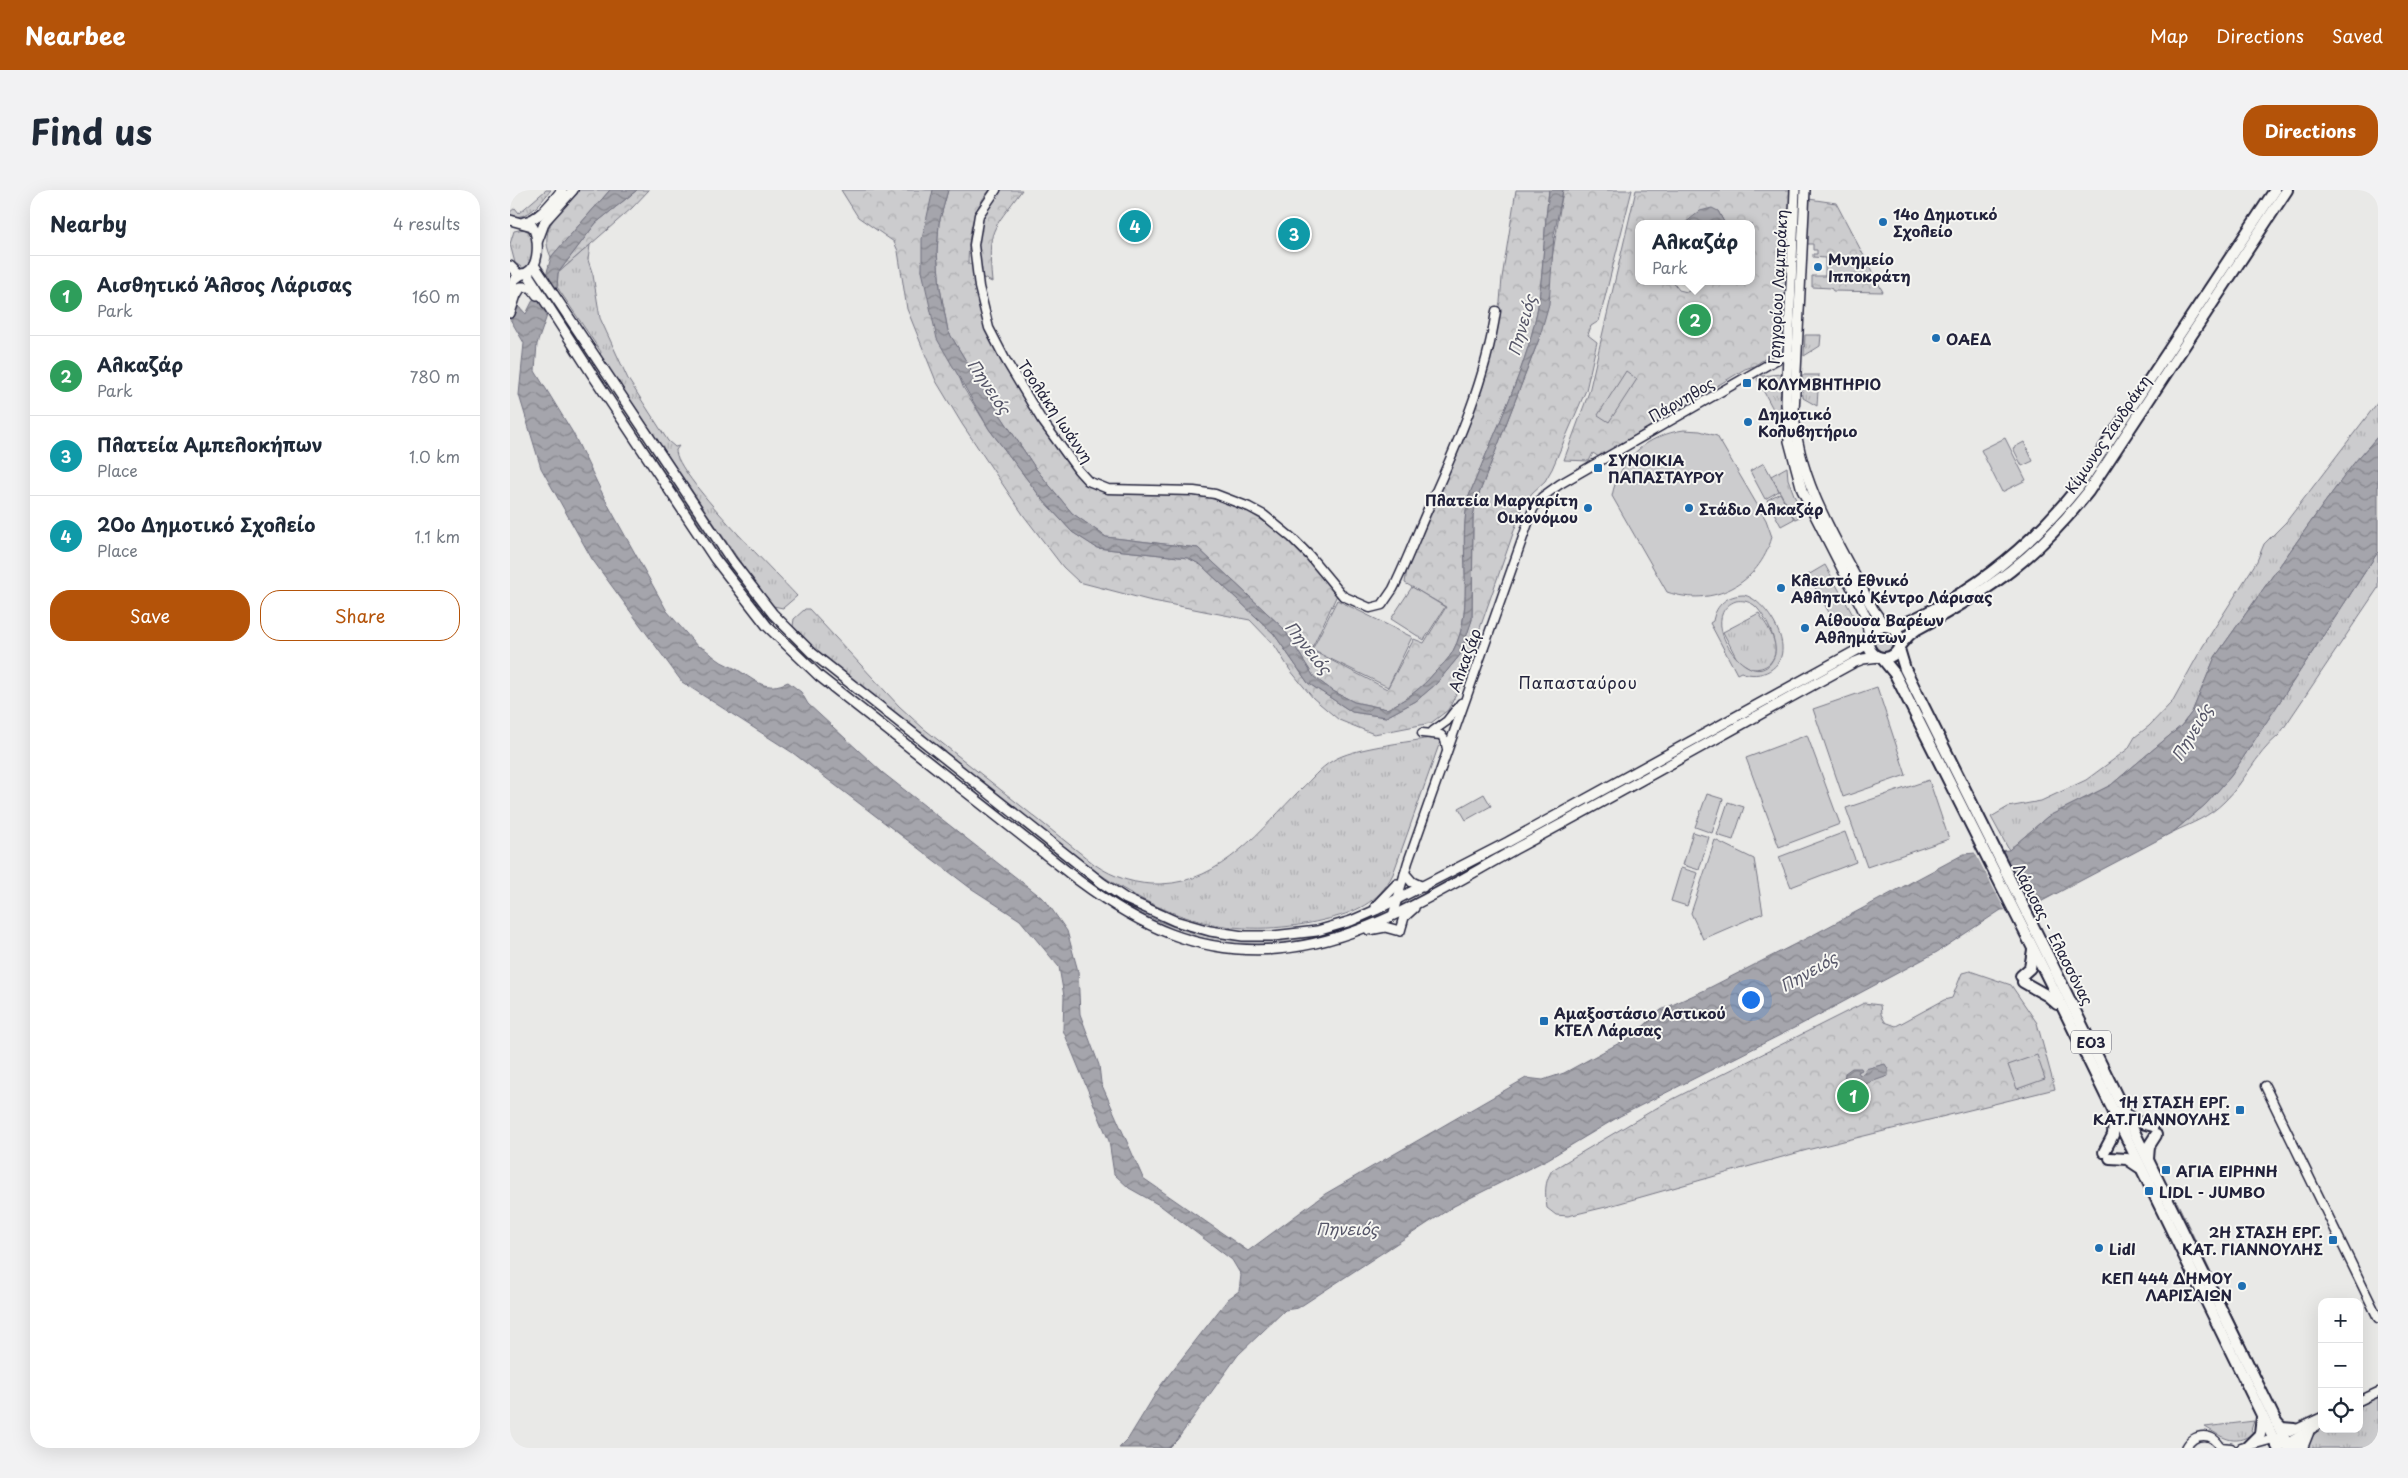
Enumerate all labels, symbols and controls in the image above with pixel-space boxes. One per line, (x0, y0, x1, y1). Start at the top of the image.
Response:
text: Nearbee (25, 17, 126, 53)
text: Map (2150, 22, 2188, 49)
text: Directions (2216, 22, 2304, 49)
text: Saved (2332, 22, 2383, 49)
text: Find us (30, 104, 152, 157)
button: Directions (2243, 105, 2378, 156)
place label: 14ο Δημοτικό Σχολείο (1893, 202, 1997, 242)
text: Nearby (50, 207, 127, 239)
pin: 4 (1119, 207, 1151, 245)
street label: Γρηγορίου Λαμπράκη (1761, 209, 1793, 365)
text: 4 results (393, 211, 460, 235)
pin: 3 (1278, 215, 1310, 253)
marker: 14ο Δημοτικό Σχολείο (1877, 216, 1889, 228)
popup (1635, 220, 1755, 285)
text: Αλκαζάρ (1652, 227, 1738, 255)
place label: Μνημείο Ιπποκράτη (1828, 247, 1911, 287)
text: Park (1652, 255, 1688, 279)
marker: Μνημείο Ιπποκράτη (1812, 261, 1824, 273)
text: Αισθητικό Άλσος Λάρισας (97, 270, 352, 298)
text: 1 (62, 284, 70, 308)
text: 160 m (412, 284, 460, 308)
water label: Πηνειός (1501, 290, 1542, 358)
text: Park (97, 298, 133, 322)
pin: 2 (1679, 301, 1711, 339)
place label: ΟΑΕΔ (1946, 327, 1992, 350)
marker: ΟΑΕΔ (1930, 332, 1942, 344)
text: Αλκαζάρ (97, 350, 183, 378)
water label: Πηνειός (963, 354, 1018, 420)
street label: Τσολάκη Ιωάννη (1013, 355, 1099, 467)
text: 2 (60, 364, 72, 388)
text: 780 m (410, 364, 460, 388)
street label: Κίμωνος Σανδράκη (2059, 370, 2155, 498)
street label: Πάρνηθος (1644, 371, 1718, 427)
place label: ΚΟΛΥΜΒΗΤΗΡΙΟ (1757, 372, 1881, 395)
marker: ΚΟΛΥΜΒΗΤΗΡΙΟ (1741, 377, 1753, 389)
text: Park (97, 378, 133, 402)
place label: Δημοτικό Κολυβητήριο (1758, 402, 1857, 442)
marker: Δημοτικό Κολυβητήριο (1742, 416, 1754, 428)
text: Πλατεία Αμπελοκήπων (97, 430, 323, 458)
text: 3 (61, 444, 71, 468)
text: 1.0 km (409, 444, 460, 468)
place label: ΣΥΝΟΙΚΙΑ ΠΑΠΑΣΤΑΥΡΟΥ (1608, 448, 1725, 488)
text: Place (97, 458, 138, 482)
marker: ΣΥΝΟΙΚΙΑ ΠΑΠΑΣΤΑΥΡΟΥ (1592, 462, 1604, 474)
place label: Πλατεία Μαργαρίτη Οικονόμου (1425, 488, 1578, 528)
place label: Στάδιο Αλκαζάρ (1699, 497, 1823, 520)
marker: Πλατεία Μαργαρίτη Οικονόμου (1582, 502, 1594, 514)
marker: Στάδιο Αλκαζάρ (1683, 502, 1695, 514)
text: 20ο Δημοτικό Σχολείο (97, 510, 315, 538)
text: 4 (61, 524, 71, 548)
text: 1.1 km (414, 524, 460, 548)
text: Place (97, 538, 138, 562)
place label: Κλειστό Εθνικό Αθλητικό Κέντρο Λάρισας (1791, 568, 1992, 608)
marker: Κλειστό Εθνικό Αθλητικό Κέντρο Λάρισας (1775, 582, 1787, 594)
button: Save (50, 590, 250, 641)
button: Share (260, 590, 460, 641)
place label: Αίθουσα Βαρέων Αθλημάτων (1815, 608, 1944, 648)
water label: Πηνειός (1280, 615, 1339, 680)
marker: Αίθουσα Βαρέων Αθλημάτων (1799, 622, 1811, 634)
street label: Αλκαζάρ (1442, 625, 1486, 695)
district label: Παπασταύρου (1518, 670, 1638, 694)
water label: Πηνειός (2165, 698, 2218, 765)
street label: Λάρισας - Ελασσόνας (2008, 859, 2100, 1009)
water label: Πηνειός (1775, 944, 1842, 997)
your location (1738, 987, 1764, 1013)
place label: Αμαξοστάσιο Αστικού ΚΤΕΛ Λάρισας (1554, 1001, 1726, 1041)
marker: Αμαξοστάσιο Αστικού ΚΤΕΛ Λάρισας (1538, 1015, 1550, 1027)
road number: ΕΟ3 (2071, 1030, 2111, 1054)
pin: 1 (1837, 1077, 1869, 1115)
place label: 1Η ΣΤΑΣΗ ΕΡΓ. ΚΑΤ.ΓΙΑΝΝΟΥΛΗΣ (2093, 1090, 2230, 1130)
marker: 1Η ΣΤΑΣΗ ΕΡΓ. ΚΑΤ.ΓΙΑΝΝΟΥΛΗΣ (2234, 1104, 2246, 1116)
place label: ΑΓΙΑ ΕΙΡΗΝΗ (2176, 1159, 2278, 1182)
marker: ΑΓΙΑ ΕΙΡΗΝΗ (2160, 1164, 2172, 1176)
place label: LIDL - JUMBO (2159, 1180, 2265, 1203)
marker: LIDL - JUMBO (2143, 1185, 2155, 1197)
water label: Πηνειός (1316, 1216, 1380, 1240)
place label: 2Η ΣΤΑΣΗ ΕΡΓ. KAT. ΓΙΑΝΝΟΥΛΗΣ (2182, 1220, 2323, 1260)
marker: 2Η ΣΤΑΣΗ ΕΡΓ. KAT. ΓΙΑΝΝΟΥΛΗΣ (2327, 1234, 2339, 1246)
place label: Lidl (2109, 1237, 2136, 1260)
marker: Lidl (2093, 1242, 2105, 1254)
place label: ΚΕΠ 444 ΔΗΜΟΥ ΛΑΡΙΣΑΙΩΝ (2101, 1266, 2233, 1306)
marker: ΚΕΠ 444 ΔΗΜΟΥ ΛΑΡΙΣΑΙΩΝ (2236, 1280, 2248, 1292)
map controls (2318, 1298, 2363, 1433)
button: + (2318, 1298, 2363, 1343)
button: − (2318, 1343, 2363, 1388)
button: locate (2318, 1388, 2363, 1433)

